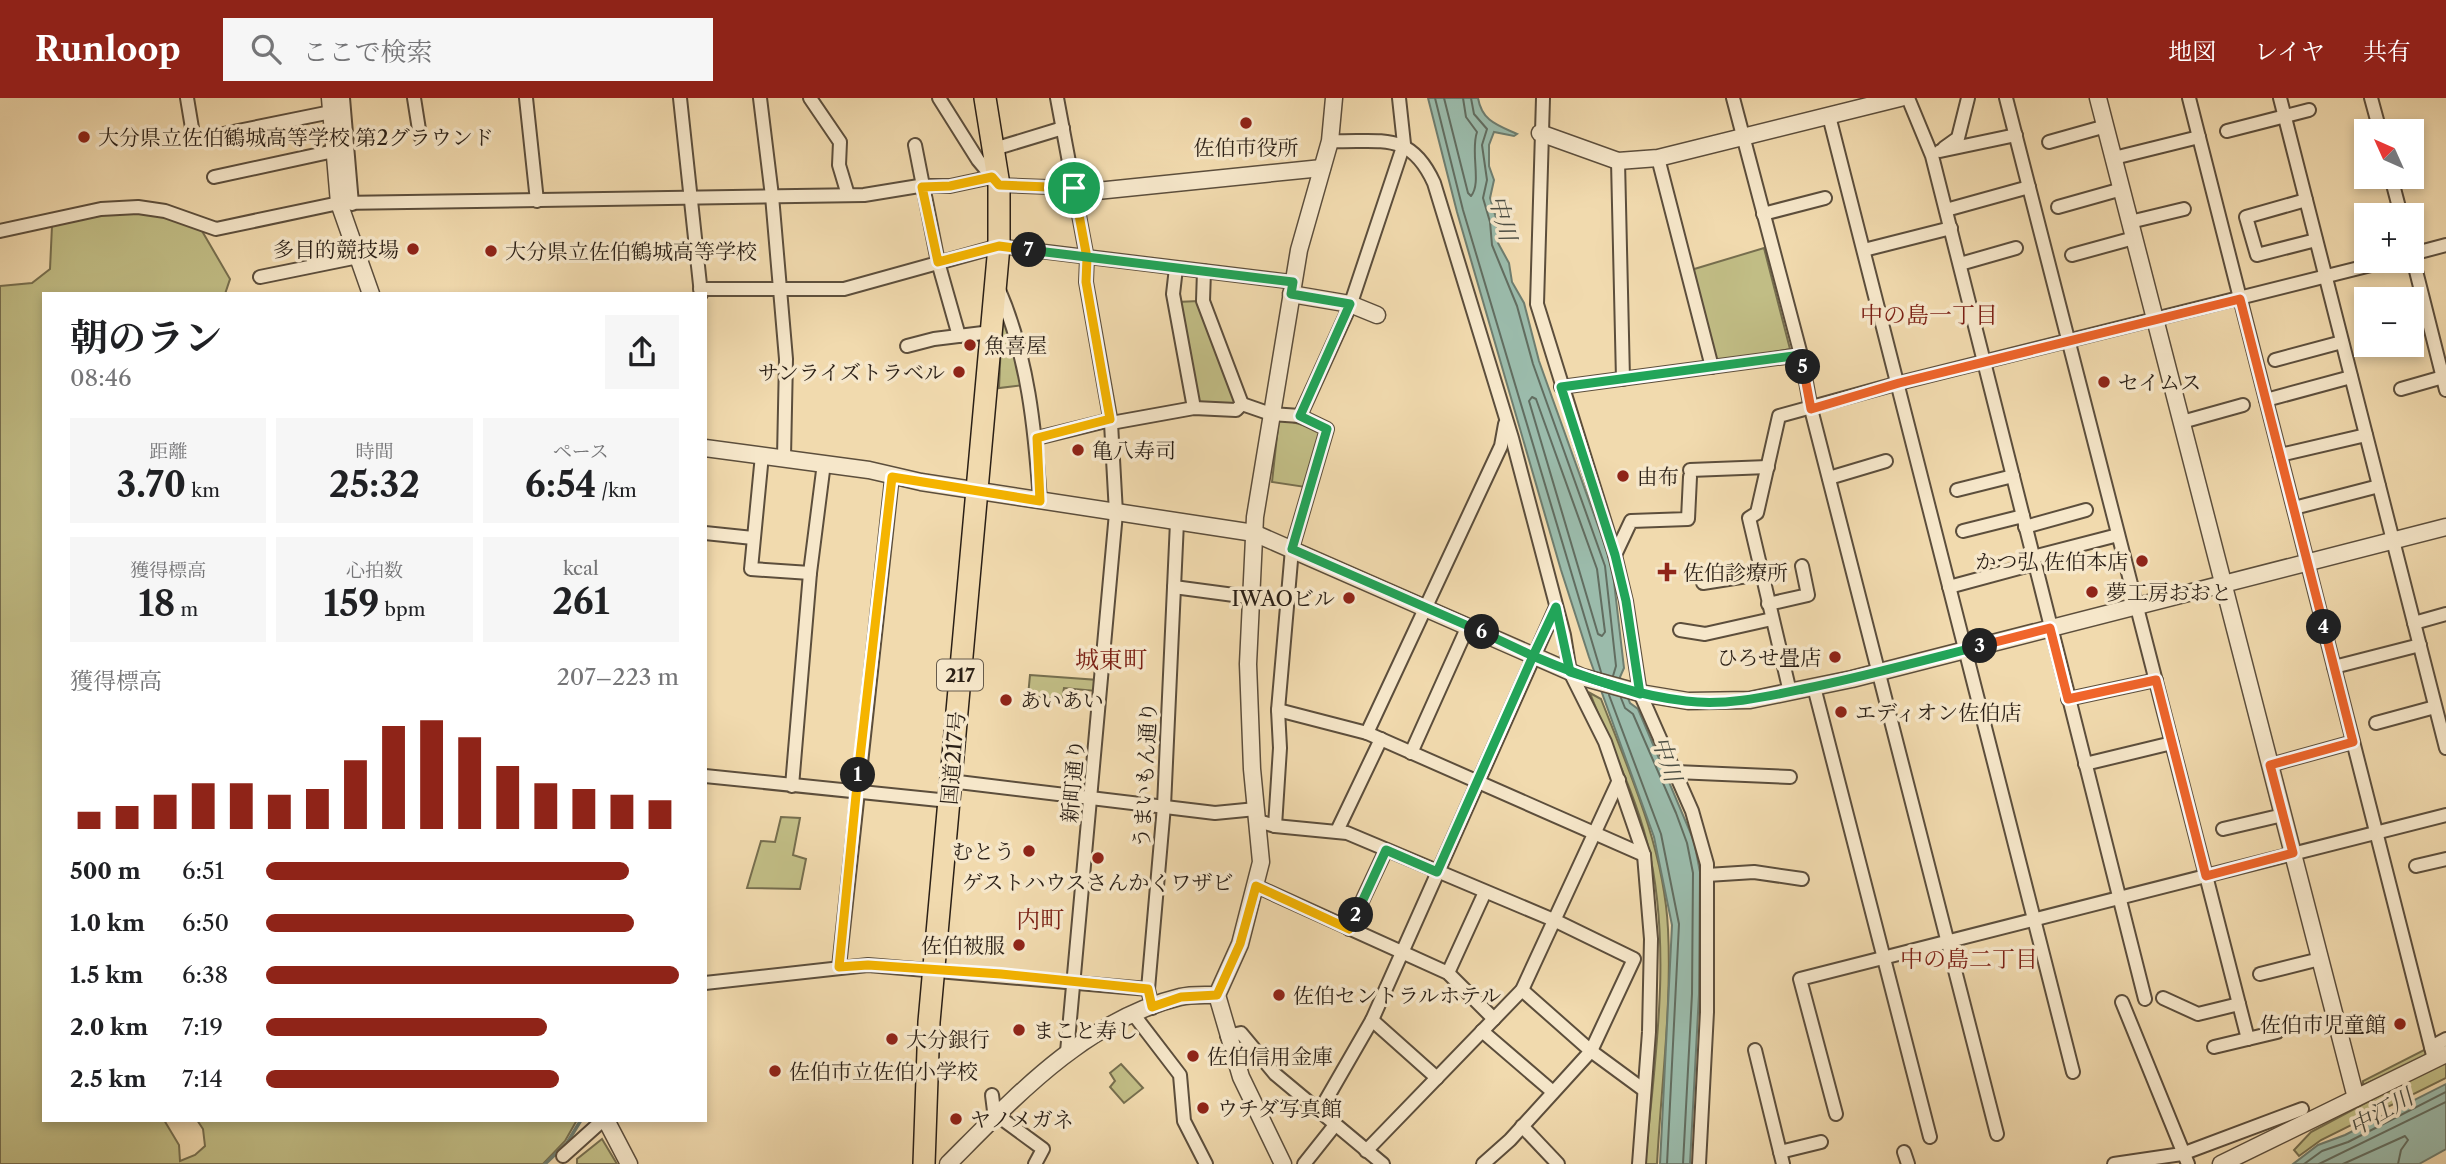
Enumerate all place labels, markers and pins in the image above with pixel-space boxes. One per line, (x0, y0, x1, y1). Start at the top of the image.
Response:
marker: 佐伯市役所 (1238, 115, 1254, 131)
place label: 大分県立佐伯鶴城高等学校 第2グラウンド (98, 125, 494, 150)
marker: 大分県立佐伯鶴城高等学校 第2グラウンド (76, 129, 92, 145)
place label: 佐伯市役所 (1194, 135, 1299, 160)
pin (1044, 158, 1104, 218)
pin: 7 (1012, 232, 1046, 268)
place label: 多目的競技場 (273, 237, 399, 262)
place label: 大分県立佐伯鶴城高等学校 (505, 239, 757, 264)
marker: 多目的競技場 (405, 241, 421, 257)
marker: 大分県立佐伯鶴城高等学校 (483, 243, 499, 259)
place label: 魚喜屋 (984, 333, 1047, 358)
marker: 魚喜屋 (962, 337, 978, 353)
pin: 5 (1786, 350, 1820, 384)
place label: サンライズトラベル (758, 360, 945, 385)
marker: サンライズトラベル (951, 364, 967, 380)
place label: セイムス (2118, 370, 2201, 395)
marker: セイムス (2096, 374, 2112, 390)
place label: 亀八寿司 (1092, 438, 1176, 463)
marker: 亀八寿司 (1070, 442, 1086, 458)
place label: 由布 (1637, 464, 1679, 489)
marker: 由布 (1615, 468, 1631, 484)
place label: かつ弘 佐伯本店 (1975, 549, 2128, 574)
marker: かつ弘 佐伯本店 (2134, 553, 2150, 569)
place label: 佐伯診療所 (1683, 560, 1788, 585)
marker: 佐伯診療所 (1657, 562, 1677, 582)
place label: 夢工房おおと (2106, 580, 2232, 605)
marker: 夢工房おおと (2084, 584, 2100, 600)
place label: IWAOビル (1231, 586, 1335, 611)
marker: IWAOビル (1341, 590, 1357, 606)
pin: 4 (2306, 610, 2342, 644)
pin: 6 (1464, 614, 1500, 650)
pin: 3 (1962, 628, 1997, 664)
place label: ひろせ畳店 (1717, 645, 1821, 670)
marker: ひろせ畳店 (1827, 649, 1843, 665)
place label: あいあい (1020, 688, 1104, 713)
marker: あいあい (998, 692, 1014, 708)
place label: エディオン佐伯店 (1855, 700, 2021, 725)
marker: エディオン佐伯店 (1833, 704, 1849, 720)
pin: 1 (840, 758, 876, 792)
place label: むとう (952, 839, 1015, 864)
marker: むとう (1021, 843, 1037, 859)
marker: ゲストハウスさんかくワザビ (1090, 850, 1106, 866)
place label: ゲストハウスさんかくワザビ (962, 870, 1234, 895)
pin: 2 (1338, 898, 1374, 932)
place label: 佐伯被服 (921, 933, 1005, 958)
marker: 佐伯被服 (1011, 937, 1027, 953)
place label: 佐伯セントラルホテル (1293, 983, 1501, 1008)
marker: 佐伯セントラルホテル (1271, 987, 1287, 1003)
place label: 佐伯市児童館 (2260, 1012, 2386, 1037)
marker: 佐伯市児童館 (2392, 1016, 2408, 1032)
place label: まこと寿し (1033, 1018, 1138, 1043)
marker: まこと寿し (1011, 1022, 1027, 1038)
place label: 大分銀行 (906, 1027, 990, 1052)
marker: 大分銀行 (884, 1031, 900, 1047)
place label: 佐伯信用金庫 (1207, 1044, 1333, 1069)
marker: 佐伯信用金庫 (1185, 1048, 1201, 1064)
place label: 佐伯市立佐伯小学校 (789, 1059, 978, 1084)
marker: 佐伯市立佐伯小学校 (767, 1063, 783, 1079)
place label: ウチダ写真館 (1217, 1096, 1342, 1121)
marker: ウチダ写真館 (1195, 1100, 1211, 1116)
place label: ヤノメガネ (970, 1107, 1074, 1132)
marker: ヤノメガネ (948, 1111, 964, 1127)

